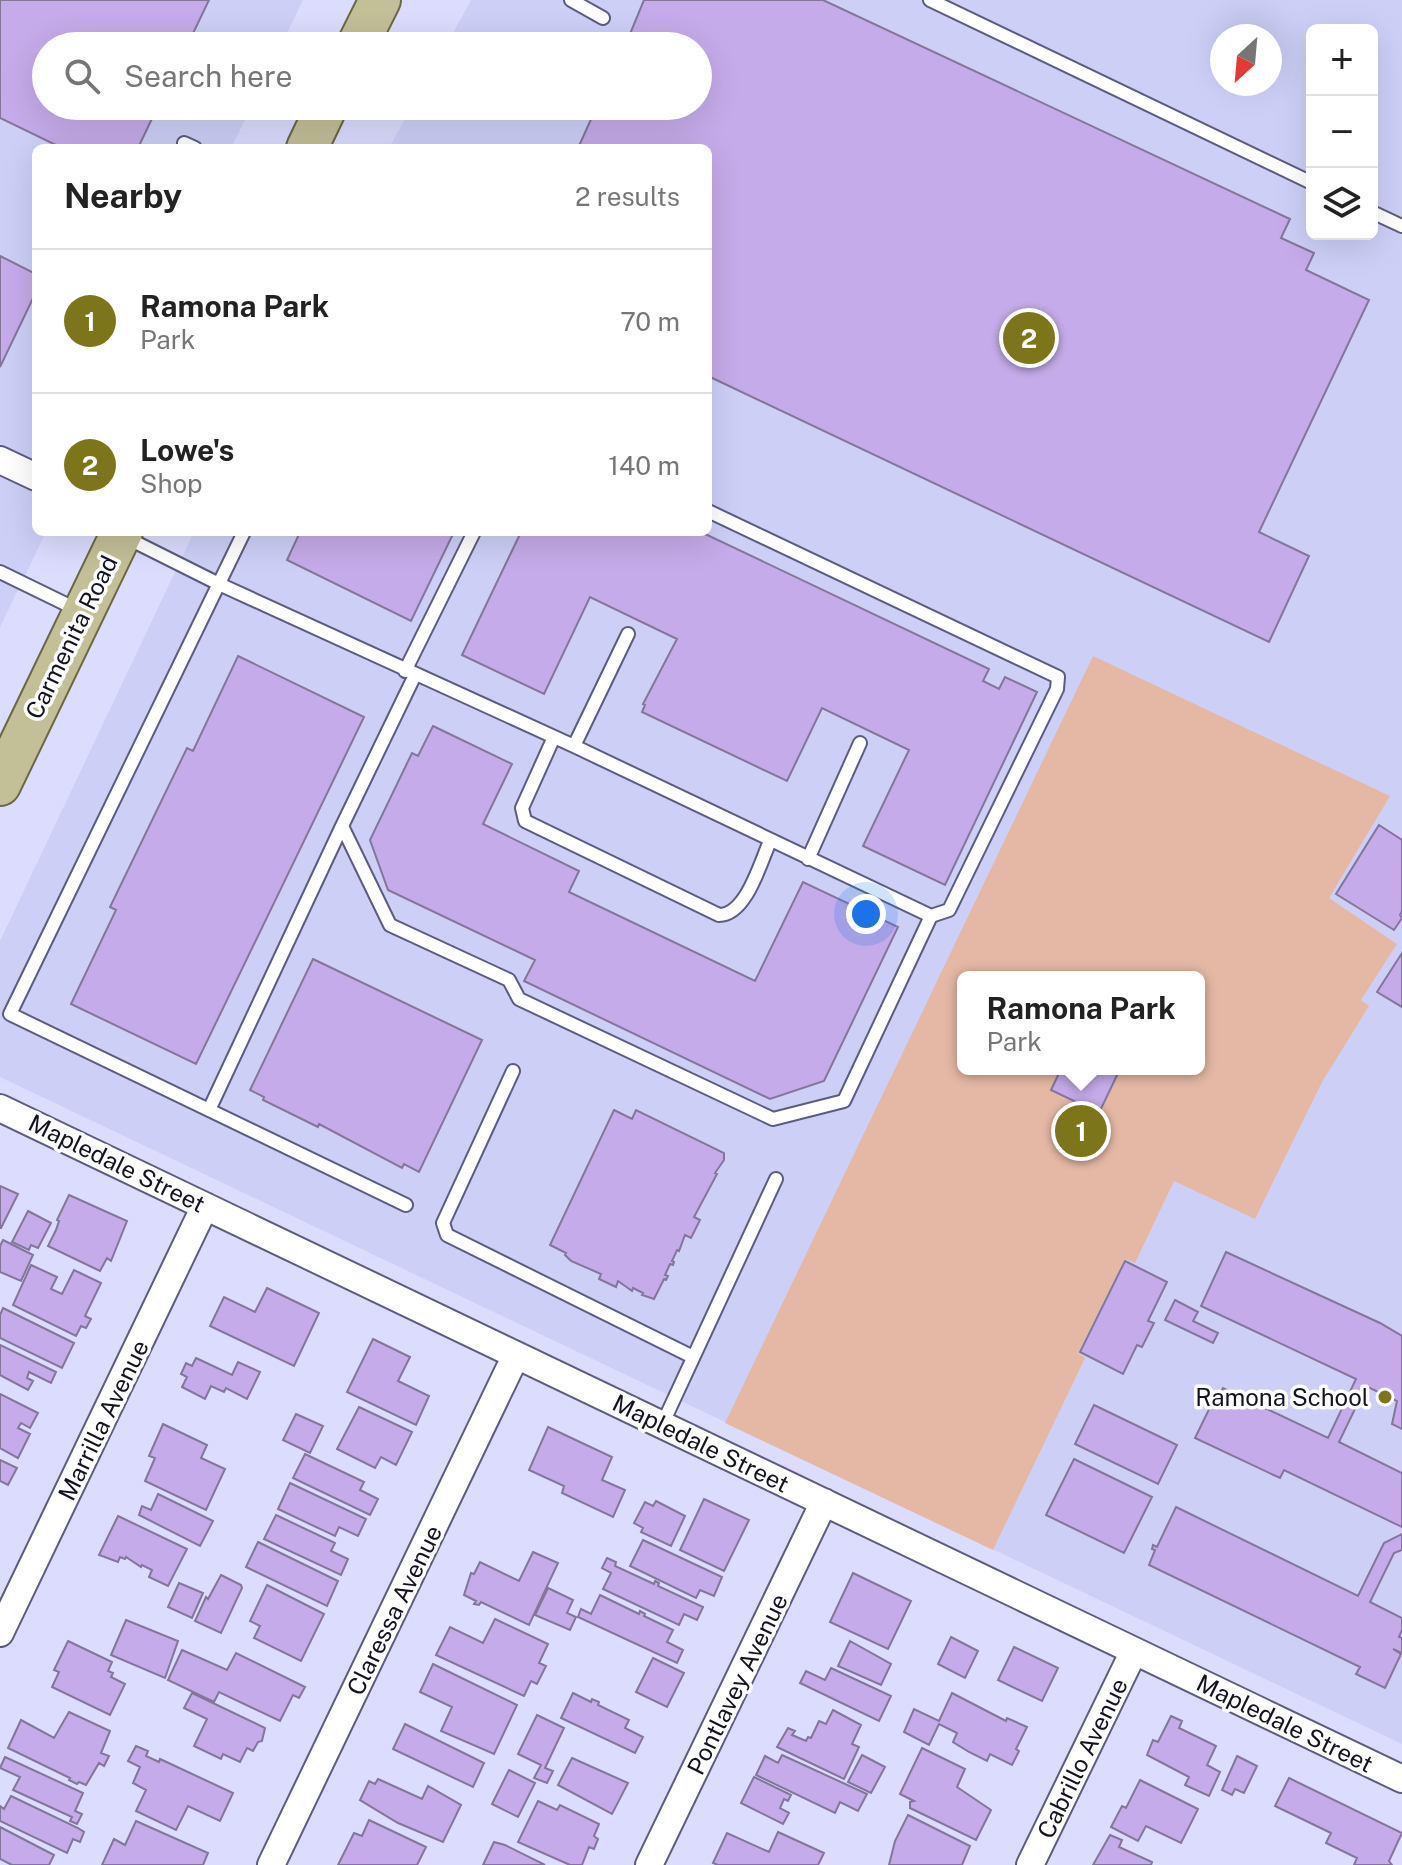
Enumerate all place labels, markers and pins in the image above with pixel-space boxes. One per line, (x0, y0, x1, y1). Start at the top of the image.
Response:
pin: 2 (1003, 308, 1055, 368)
pin: 1 (1055, 1101, 1107, 1161)
place label: Ramona School (1195, 1383, 1369, 1411)
marker: Ramona School (1376, 1388, 1394, 1406)

